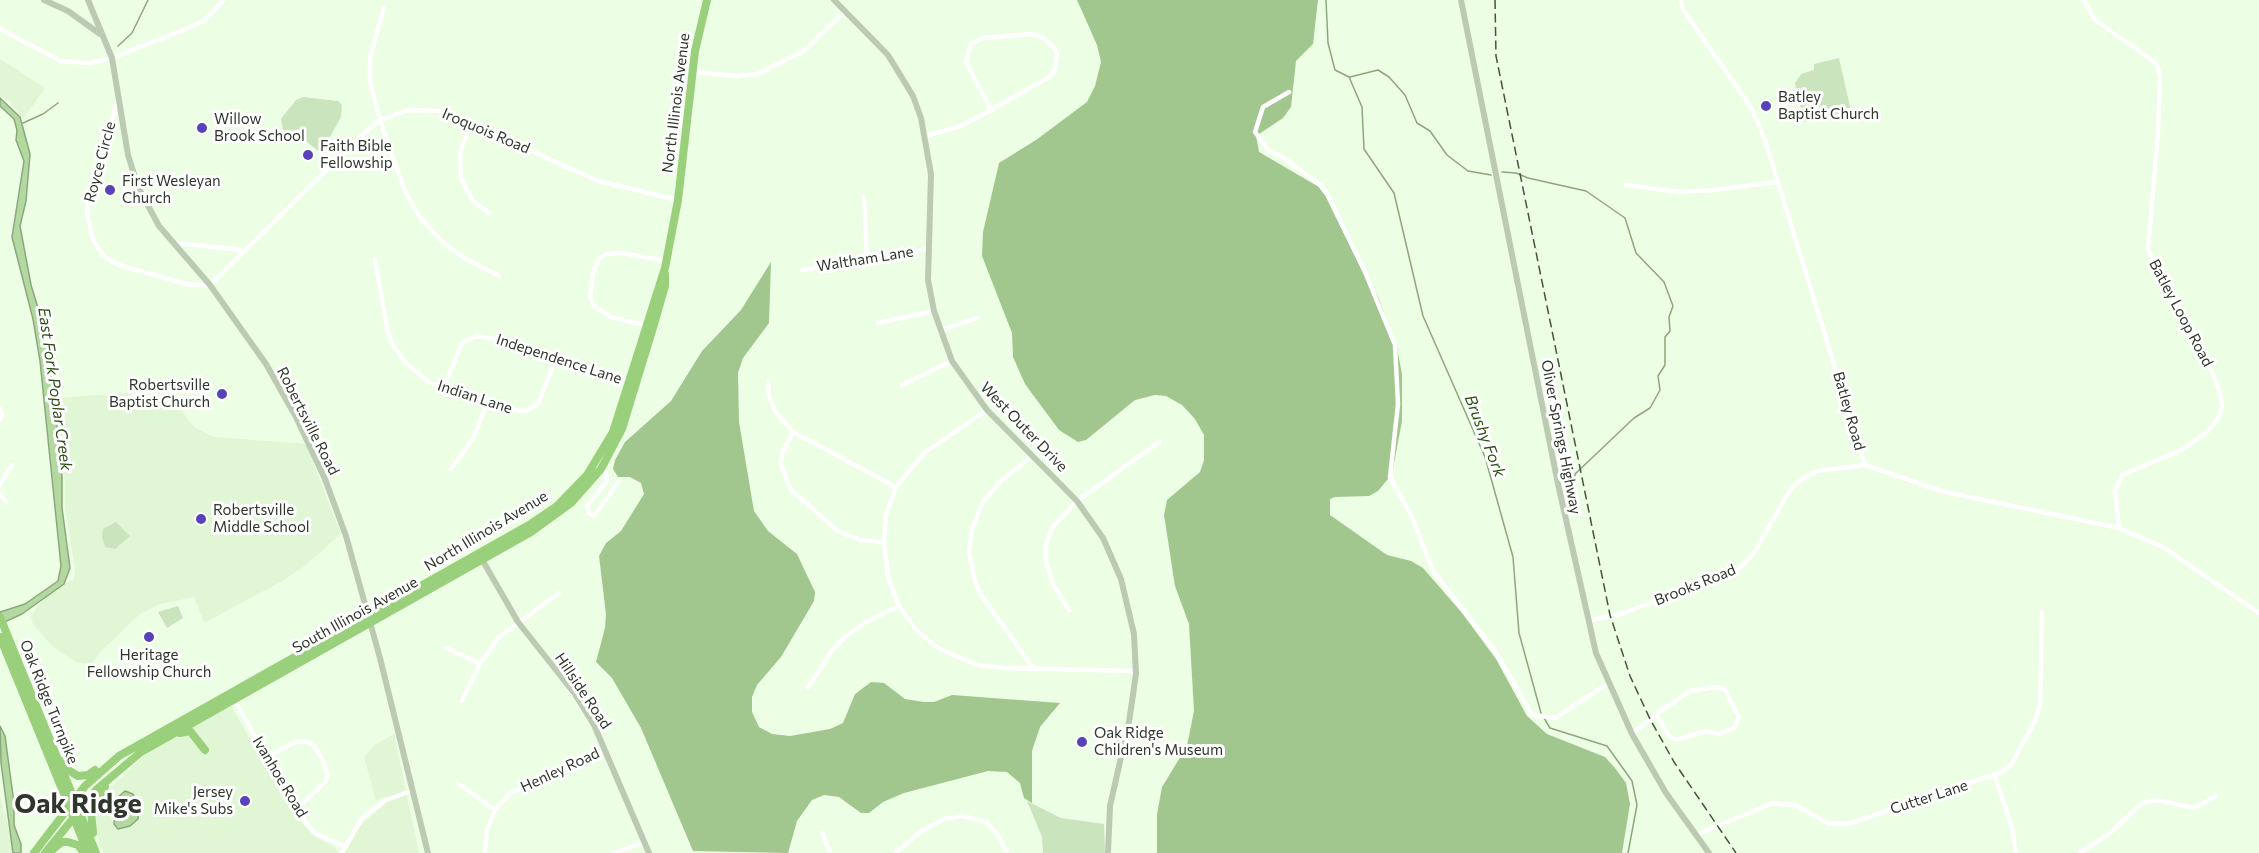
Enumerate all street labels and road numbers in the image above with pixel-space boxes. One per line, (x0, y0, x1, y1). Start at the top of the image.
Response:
street label: North Illinois Avenue (658, 32, 694, 174)
street label: Iroquois Road (439, 104, 533, 158)
street label: Royce Circle (81, 120, 119, 204)
street label: Waltham Lane (815, 242, 915, 276)
street label: Batley Loop Road (2145, 256, 2217, 370)
street label: Independence Lane (494, 330, 624, 388)
street label: Oliver Springs Highway (1537, 358, 1585, 516)
street label: Robertsville Road (273, 364, 343, 478)
street label: Batley Road (1829, 370, 1869, 452)
street label: Indian Lane (435, 376, 515, 418)
street label: West Outer Drive (977, 378, 1071, 476)
street label: North Illinois Avenue (421, 487, 551, 575)
street label: Brooks Road (1652, 561, 1738, 609)
street label: South Illinois Avenue (289, 573, 421, 657)
street label: Oak Ridge Turnpike (16, 637, 82, 767)
street label: Hillside Road (551, 650, 615, 732)
street label: Ivanhoe Road (249, 733, 311, 821)
street label: Henley Road (518, 744, 602, 796)
street label: Cutter Lane (1888, 776, 1970, 818)

